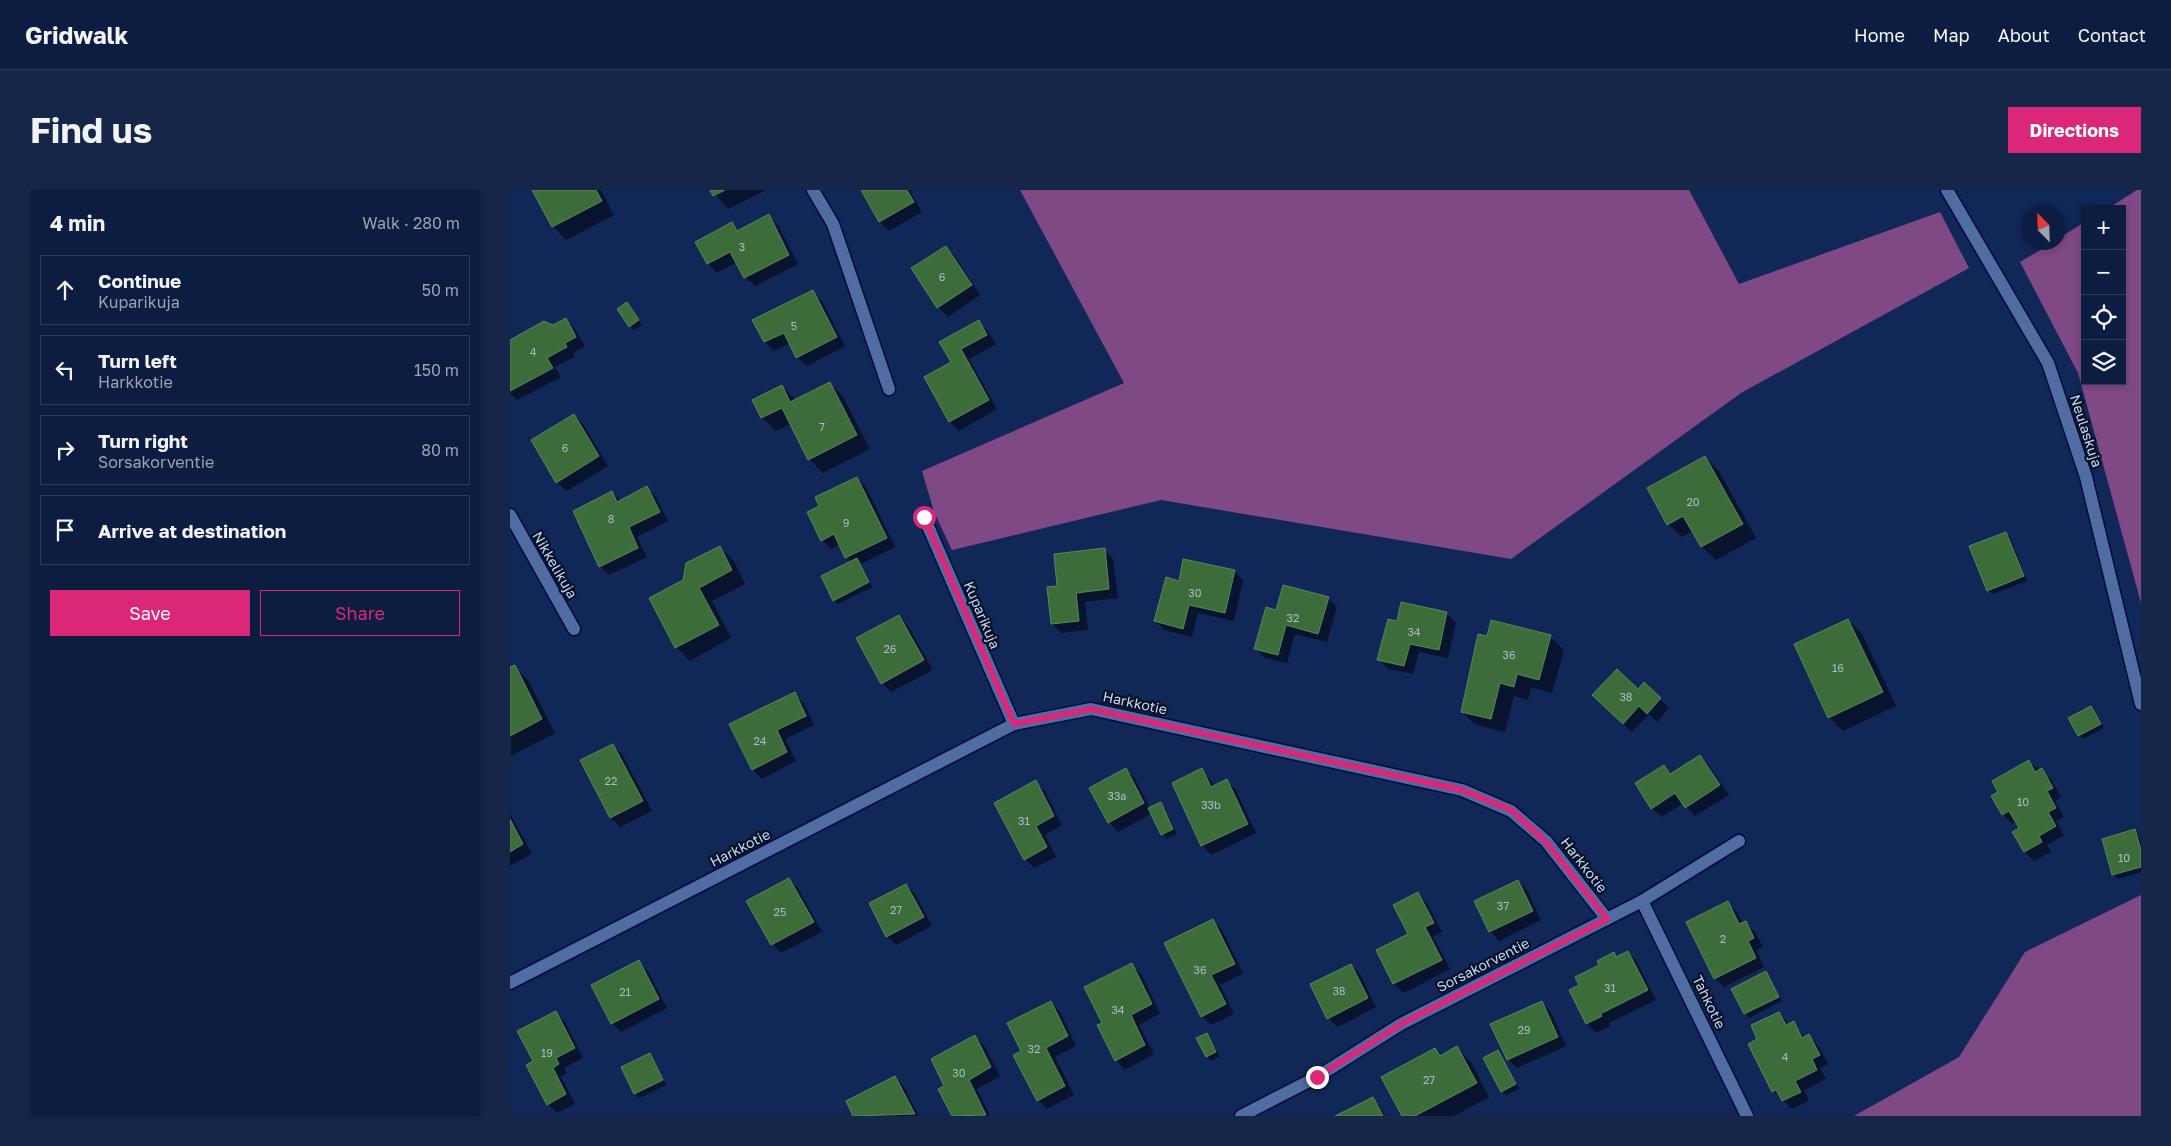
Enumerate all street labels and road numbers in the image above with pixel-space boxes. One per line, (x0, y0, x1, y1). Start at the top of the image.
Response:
street label: Neulaskuja (2067, 393, 2106, 469)
street label: Nikkelikuja (529, 528, 581, 601)
street label: Kuparikuja (961, 579, 1004, 651)
street label: Harkkotie (1101, 687, 1169, 718)
street label: Harkkotie (707, 825, 773, 870)
street label: Harkkotie (1558, 834, 1611, 896)
street label: Sorsakorventie (1434, 934, 1532, 995)
street label: Tahkotie (1689, 972, 1730, 1031)

